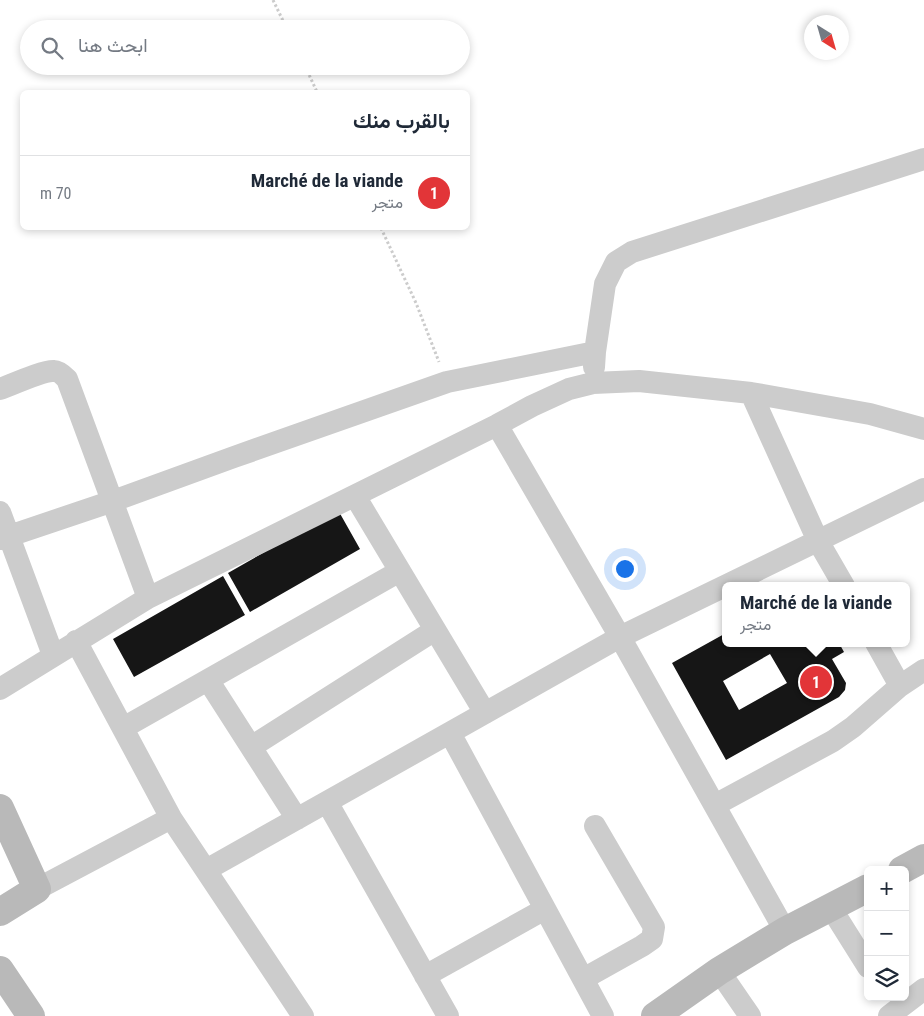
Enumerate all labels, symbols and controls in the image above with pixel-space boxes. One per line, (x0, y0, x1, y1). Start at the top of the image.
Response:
north arrow (804, 15, 849, 60)
search box (20, 20, 470, 75)
icon: search (38, 34, 66, 62)
text: ابحث هنا (78, 34, 148, 57)
text: بالقرب منك (353, 109, 450, 133)
text: Marché de la viande (251, 169, 403, 192)
text: 70 m (40, 184, 72, 203)
text: 1 (430, 184, 438, 203)
text: متجر (372, 193, 403, 212)
your location (612, 556, 638, 582)
popup (722, 582, 910, 647)
text: Marché de la viande (740, 591, 892, 614)
text: متجر (740, 615, 771, 634)
pin: 1 (800, 663, 832, 701)
map controls (864, 866, 909, 1001)
button: + (864, 866, 909, 911)
button: − (864, 911, 909, 956)
button: layers (864, 956, 909, 1001)

